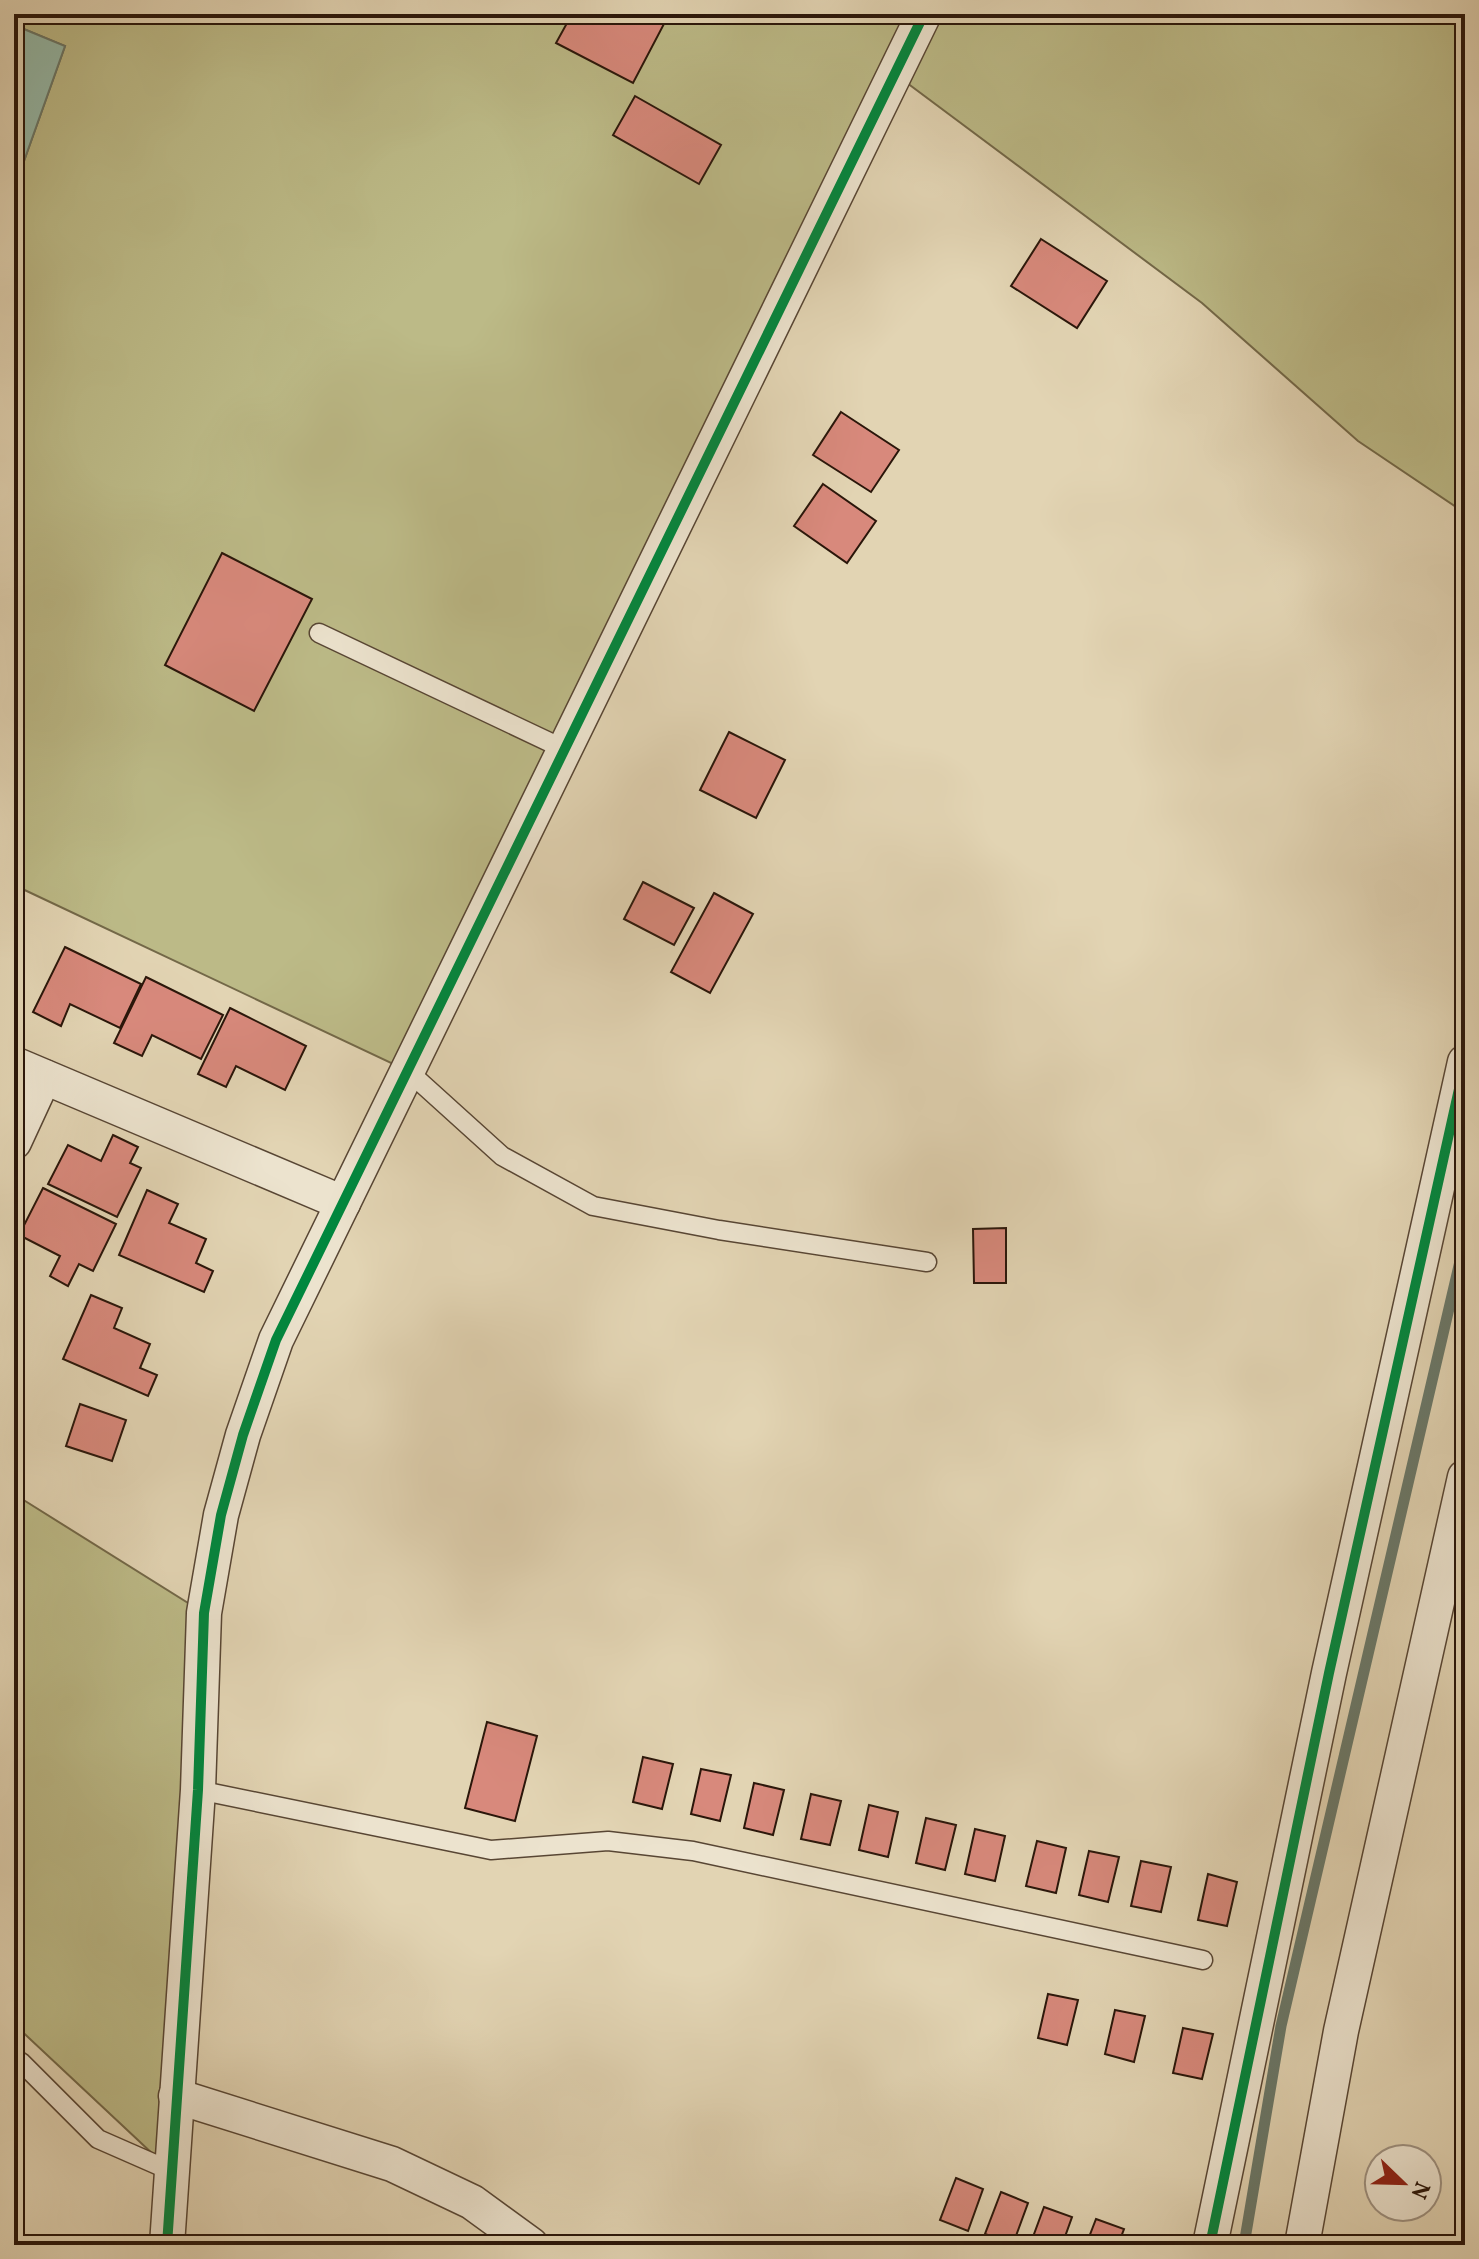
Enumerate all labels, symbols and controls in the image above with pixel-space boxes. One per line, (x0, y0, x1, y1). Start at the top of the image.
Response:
north arrow (1363, 2143, 1443, 2223)
text: N (1402, 2176, 1436, 2203)

